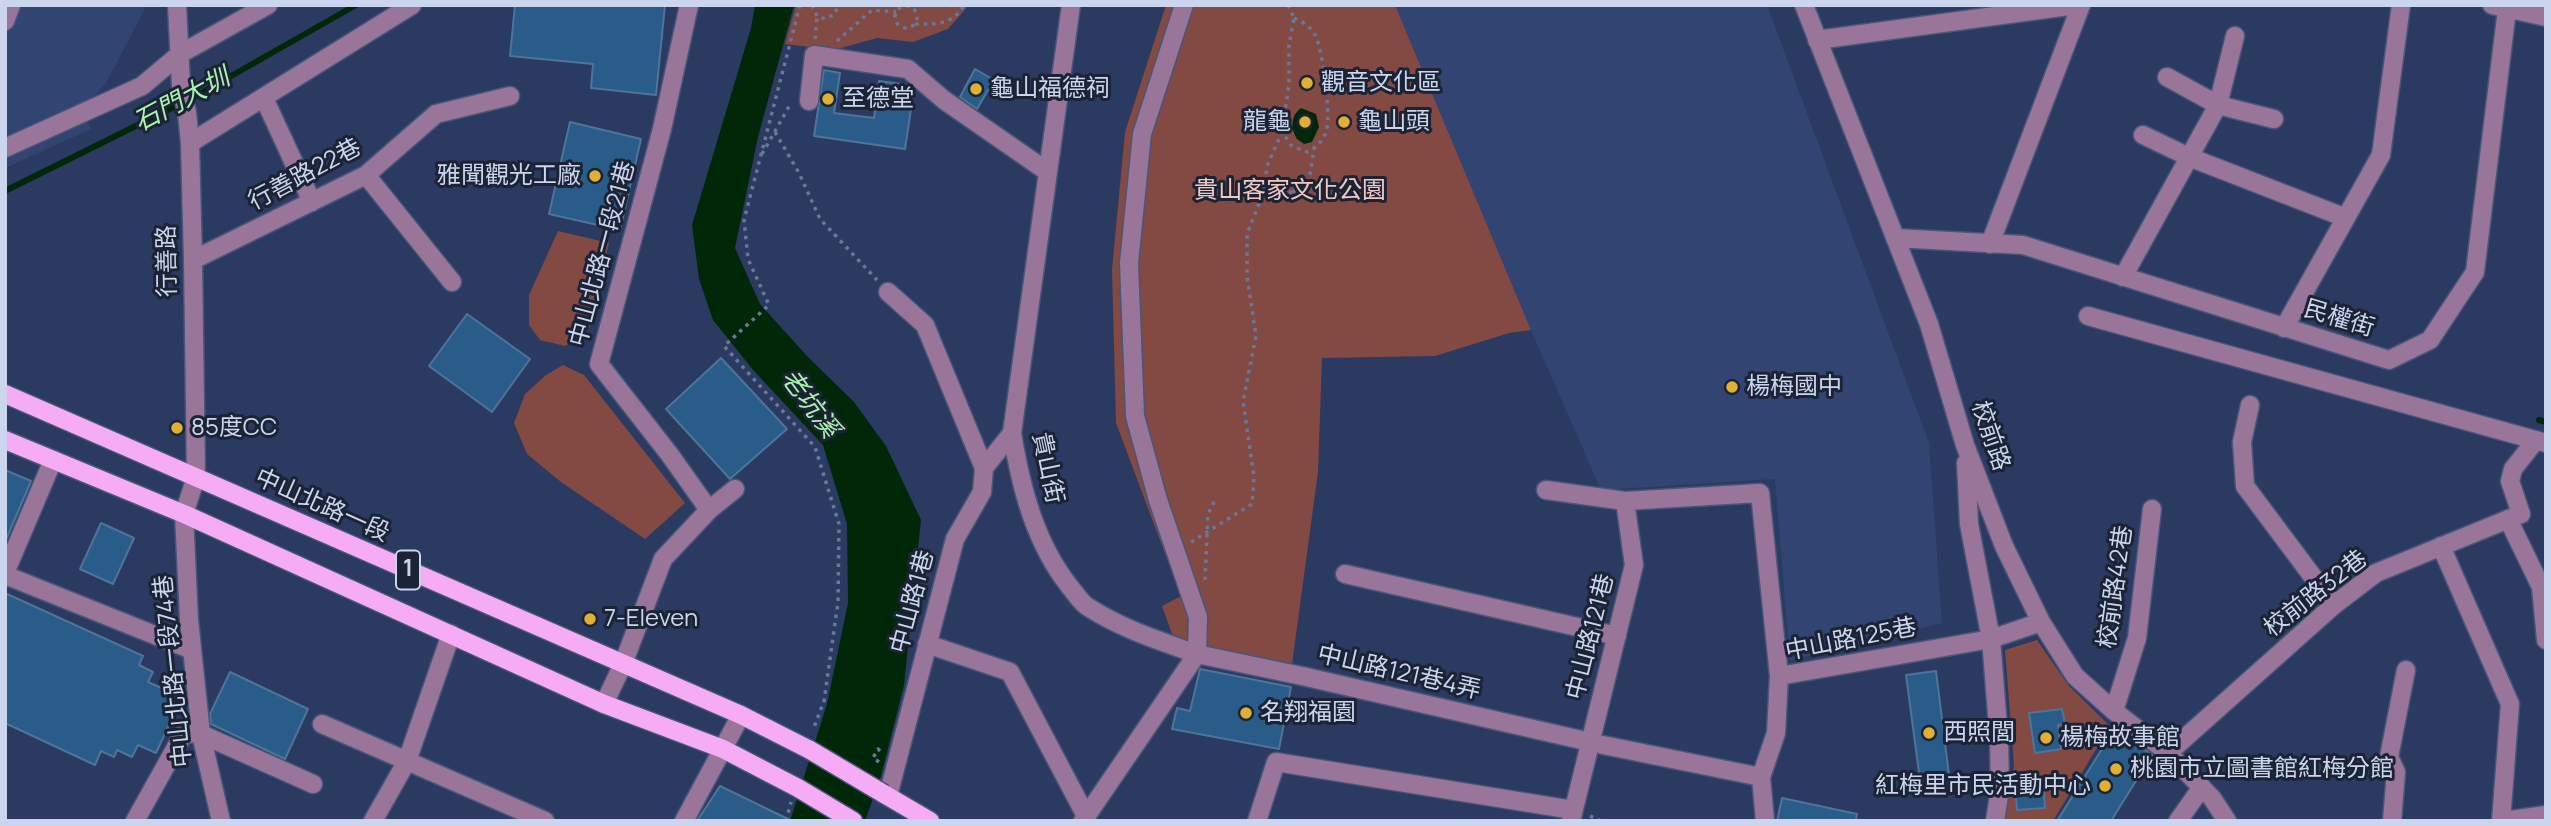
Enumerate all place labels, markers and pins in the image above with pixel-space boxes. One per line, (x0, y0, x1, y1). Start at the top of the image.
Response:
place label: 觀音文化區 (1321, 69, 1441, 97)
place label: 龜山福德祠 (990, 75, 1110, 103)
marker: 觀音文化區 (1299, 75, 1315, 91)
marker: 龜山福德祠 (968, 81, 984, 97)
place label: 至德堂 (842, 85, 914, 113)
marker: 至德堂 (820, 91, 836, 107)
place label: 龍龜 (1243, 108, 1291, 136)
place label: 龜山頭 (1358, 108, 1430, 136)
marker: 龍龜 (1297, 114, 1313, 130)
marker: 龜山頭 (1336, 114, 1352, 130)
place label: 雅聞觀光工廠 (437, 162, 581, 190)
marker: 雅聞觀光工廠 (587, 168, 603, 184)
place label: 楊梅國中 (1746, 373, 1842, 401)
marker: 楊梅國中 (1724, 379, 1740, 395)
place label: 85度CC (191, 414, 277, 442)
marker: 85度CC (169, 420, 185, 436)
place label: 7-Eleven (604, 605, 698, 633)
marker: 7-Eleven (582, 611, 598, 627)
place label: 名翔福園 (1260, 699, 1356, 727)
marker: 名翔福園 (1238, 705, 1254, 721)
place label: 西照閭 (1943, 719, 2015, 747)
place label: 楊梅故事館 (2060, 724, 2180, 752)
marker: 西照閭 (1921, 725, 1937, 741)
marker: 楊梅故事館 (2038, 730, 2054, 746)
place label: 桃園市立圖書館紅梅分館 (2130, 755, 2394, 783)
marker: 桃園市立圖書館紅梅分館 (2108, 761, 2124, 777)
place label: 紅梅里市民活動中心 (1875, 772, 2091, 800)
marker: 紅梅里市民活動中心 (2097, 778, 2113, 794)

